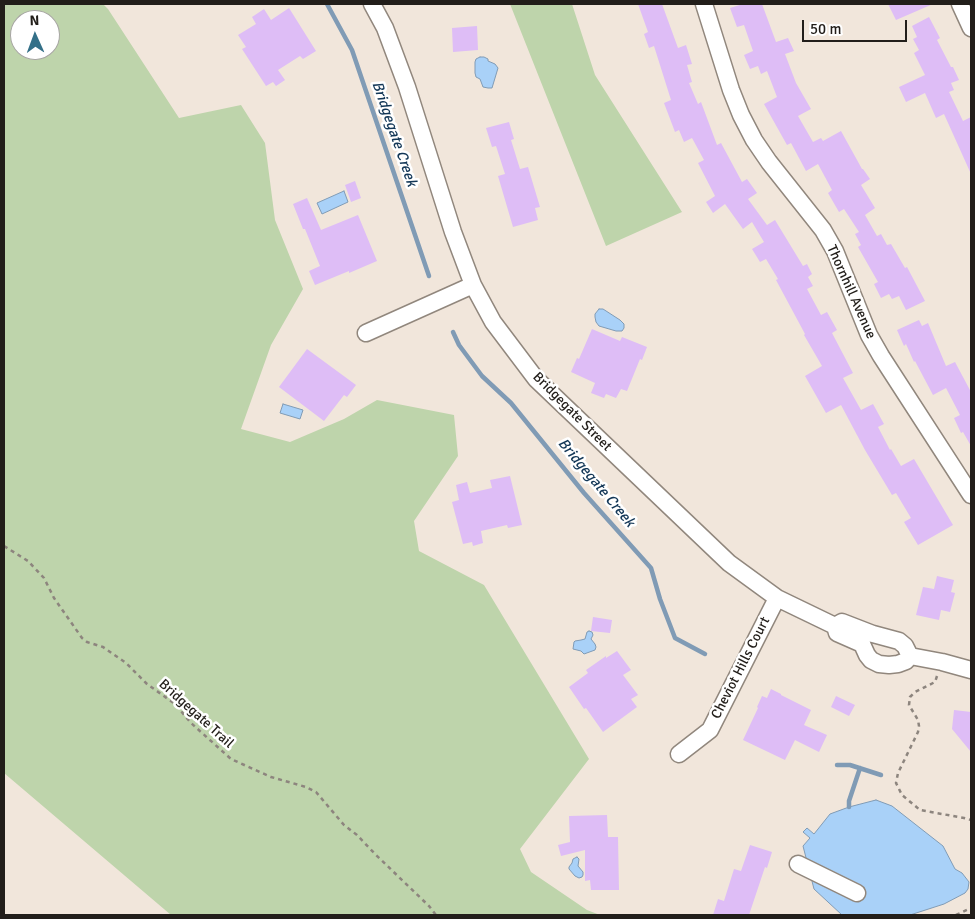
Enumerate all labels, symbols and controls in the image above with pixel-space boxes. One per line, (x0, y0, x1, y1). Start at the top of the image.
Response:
north arrow (10, 10, 60, 60)
scale bar (805, 10, 910, 42)
text: N (29, 12, 40, 29)
text: 50 m (810, 20, 841, 38)
water label: Bridgegate Creek (368, 79, 420, 189)
street label: Thornhill Avenue (823, 242, 879, 342)
street label: Bridgegate Street (529, 369, 615, 455)
water label: Bridgegate Creek (554, 435, 638, 531)
street label: Cheviot Hills Court (708, 614, 774, 722)
street label: Bridgegate Trail (155, 676, 237, 752)

